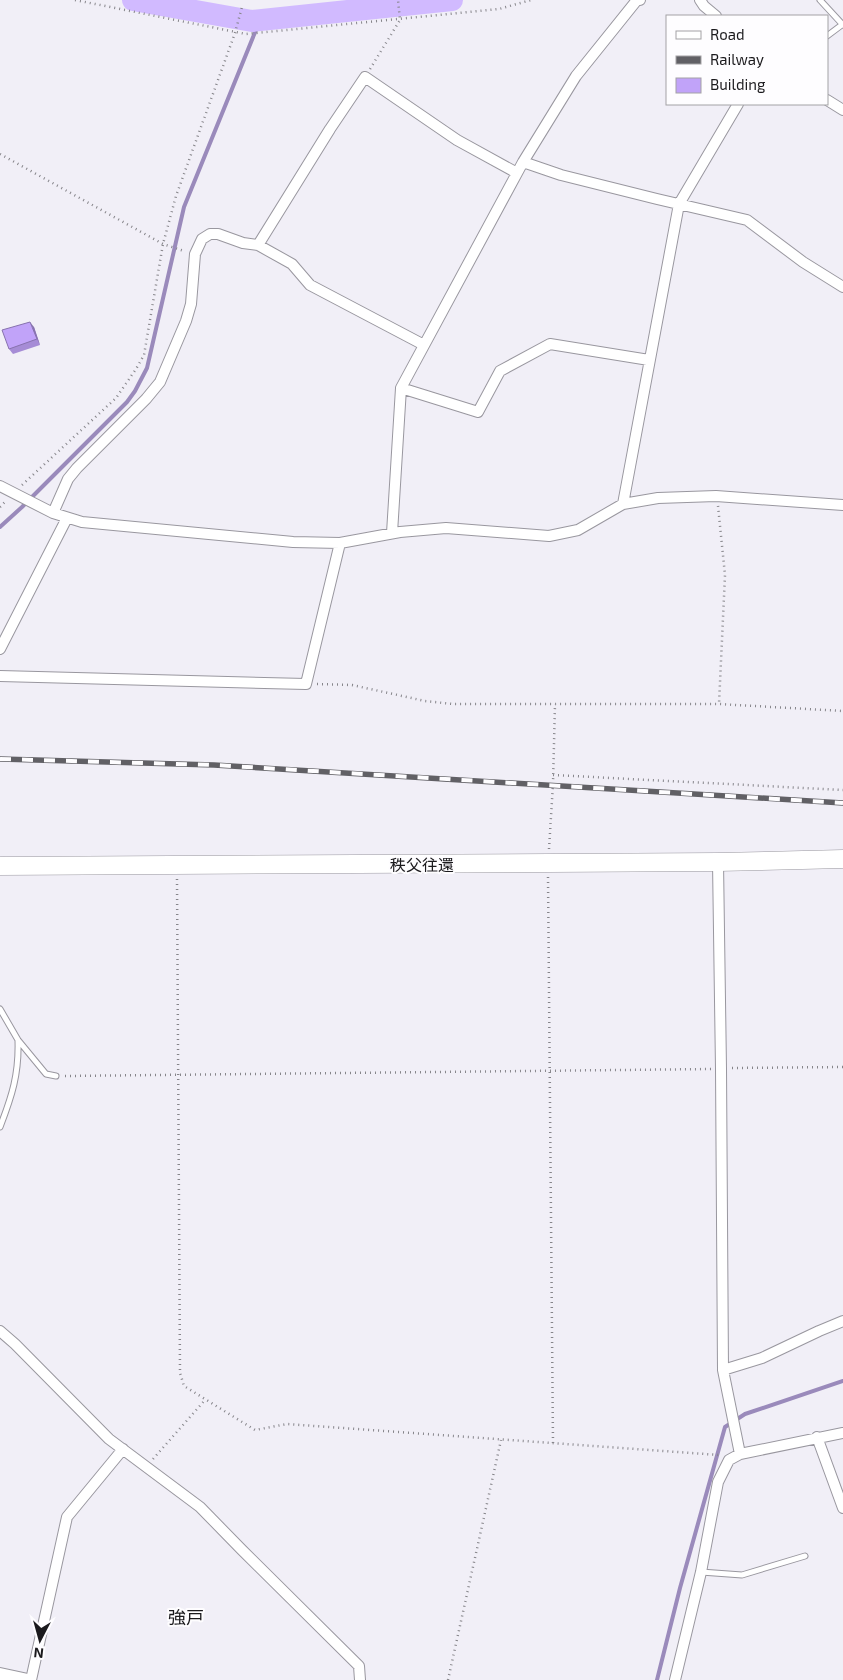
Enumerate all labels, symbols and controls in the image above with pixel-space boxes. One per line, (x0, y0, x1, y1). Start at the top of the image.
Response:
legend (666, 15, 828, 105)
text: Road (710, 25, 745, 43)
text: Railway (710, 50, 764, 68)
text: Building (710, 75, 766, 93)
street label: 秩父往還 (390, 855, 454, 874)
district label: 強戸 (168, 1606, 204, 1628)
north arrow (15, 1615, 65, 1665)
text: N (33, 1644, 45, 1662)

